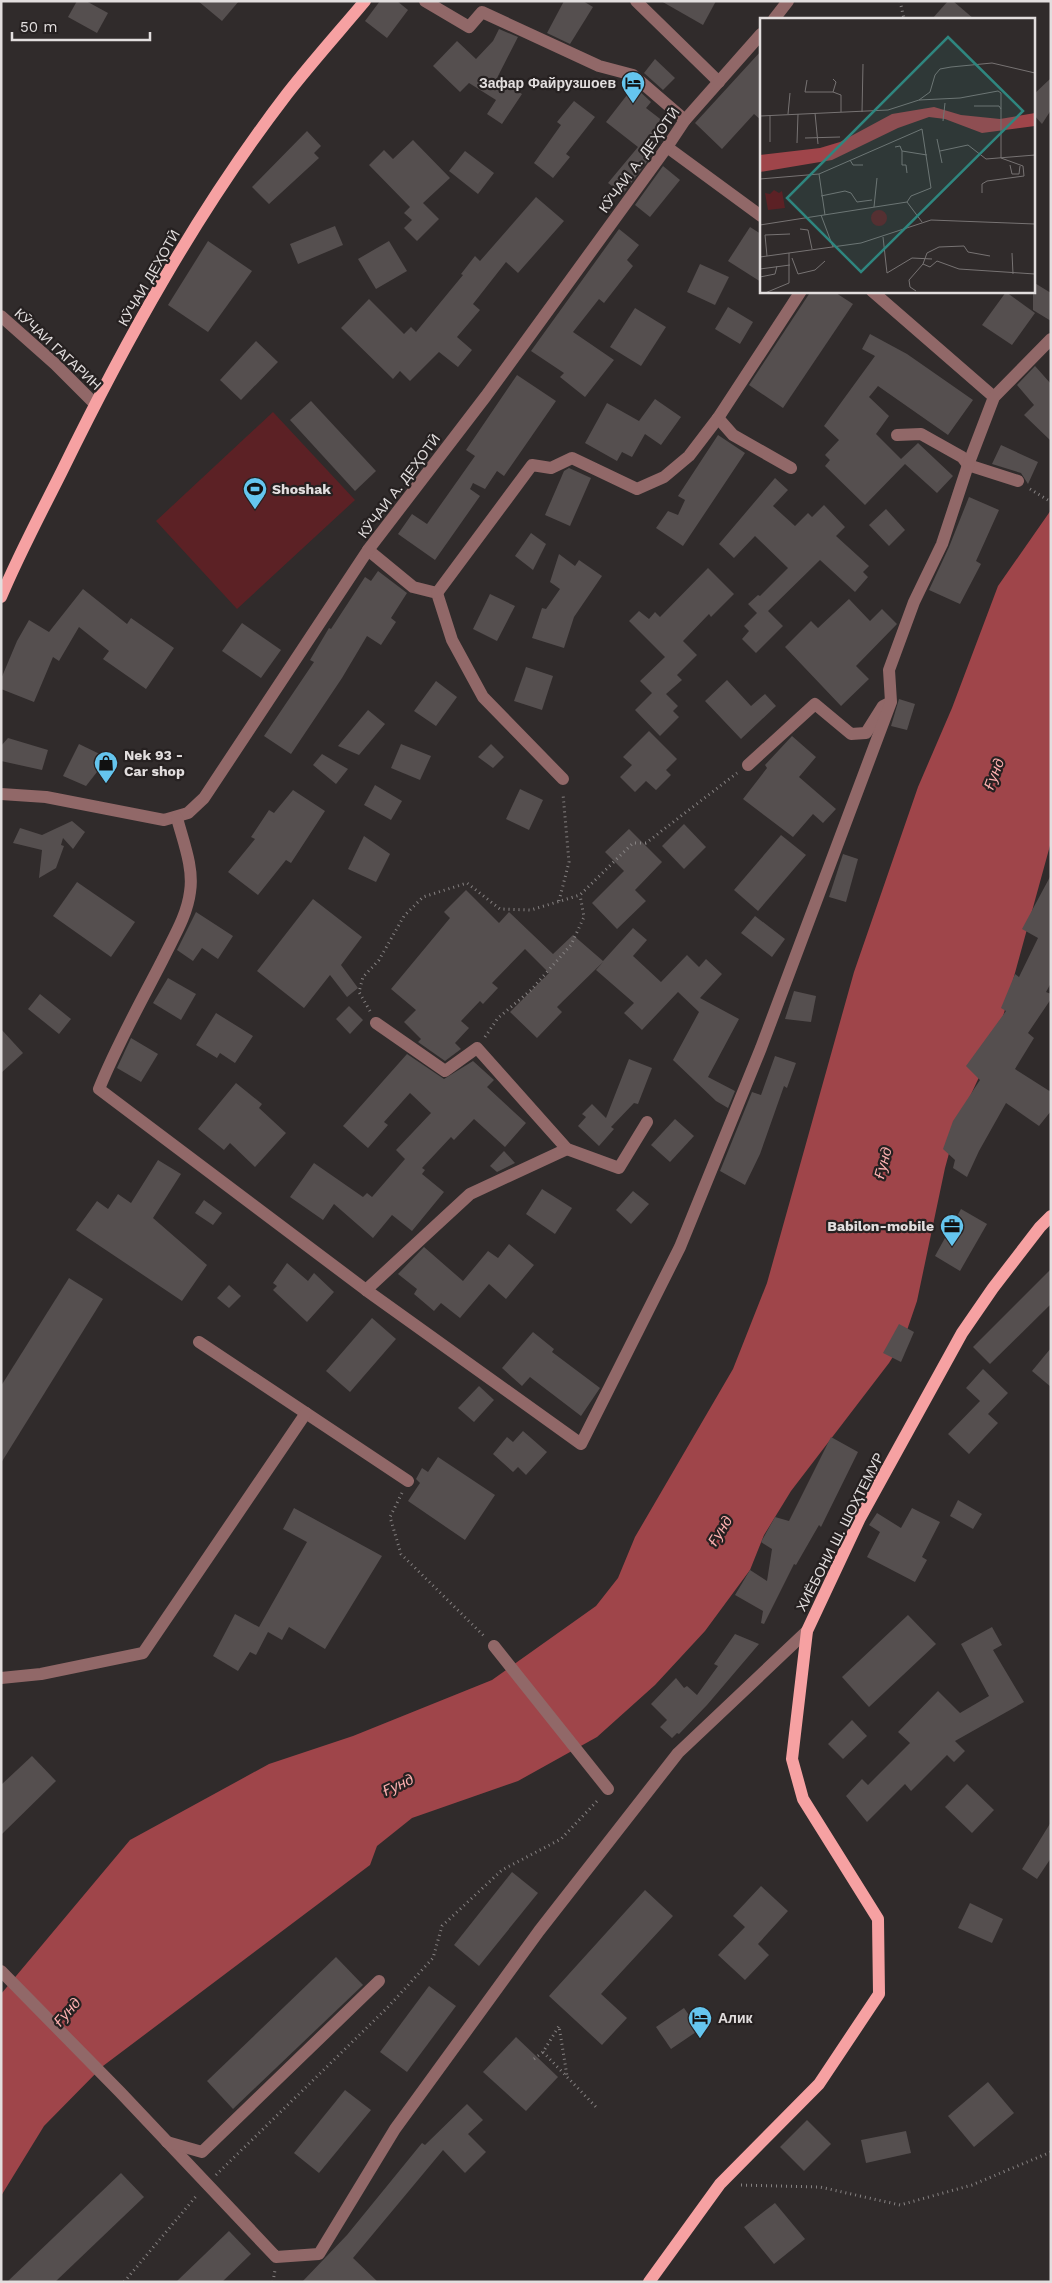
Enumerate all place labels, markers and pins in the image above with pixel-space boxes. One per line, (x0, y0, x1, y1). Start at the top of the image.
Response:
hotel icon: Зафар Файрузшоев (620, 70, 646, 104)
place label: Зафар Файрузшоев (479, 75, 616, 91)
sports icon: Shoshak (242, 476, 268, 510)
place label: Shoshak (272, 481, 331, 497)
place label: Nek 93 - Car shop (124, 747, 185, 779)
shop icon: Nek 93 - Car shop (93, 750, 119, 784)
office icon: Babilon-mobile (939, 1213, 965, 1247)
place label: Babilon-mobile (827, 1218, 934, 1234)
hotel icon: Алик (687, 2005, 713, 2039)
place label: Алик (718, 2010, 754, 2026)

